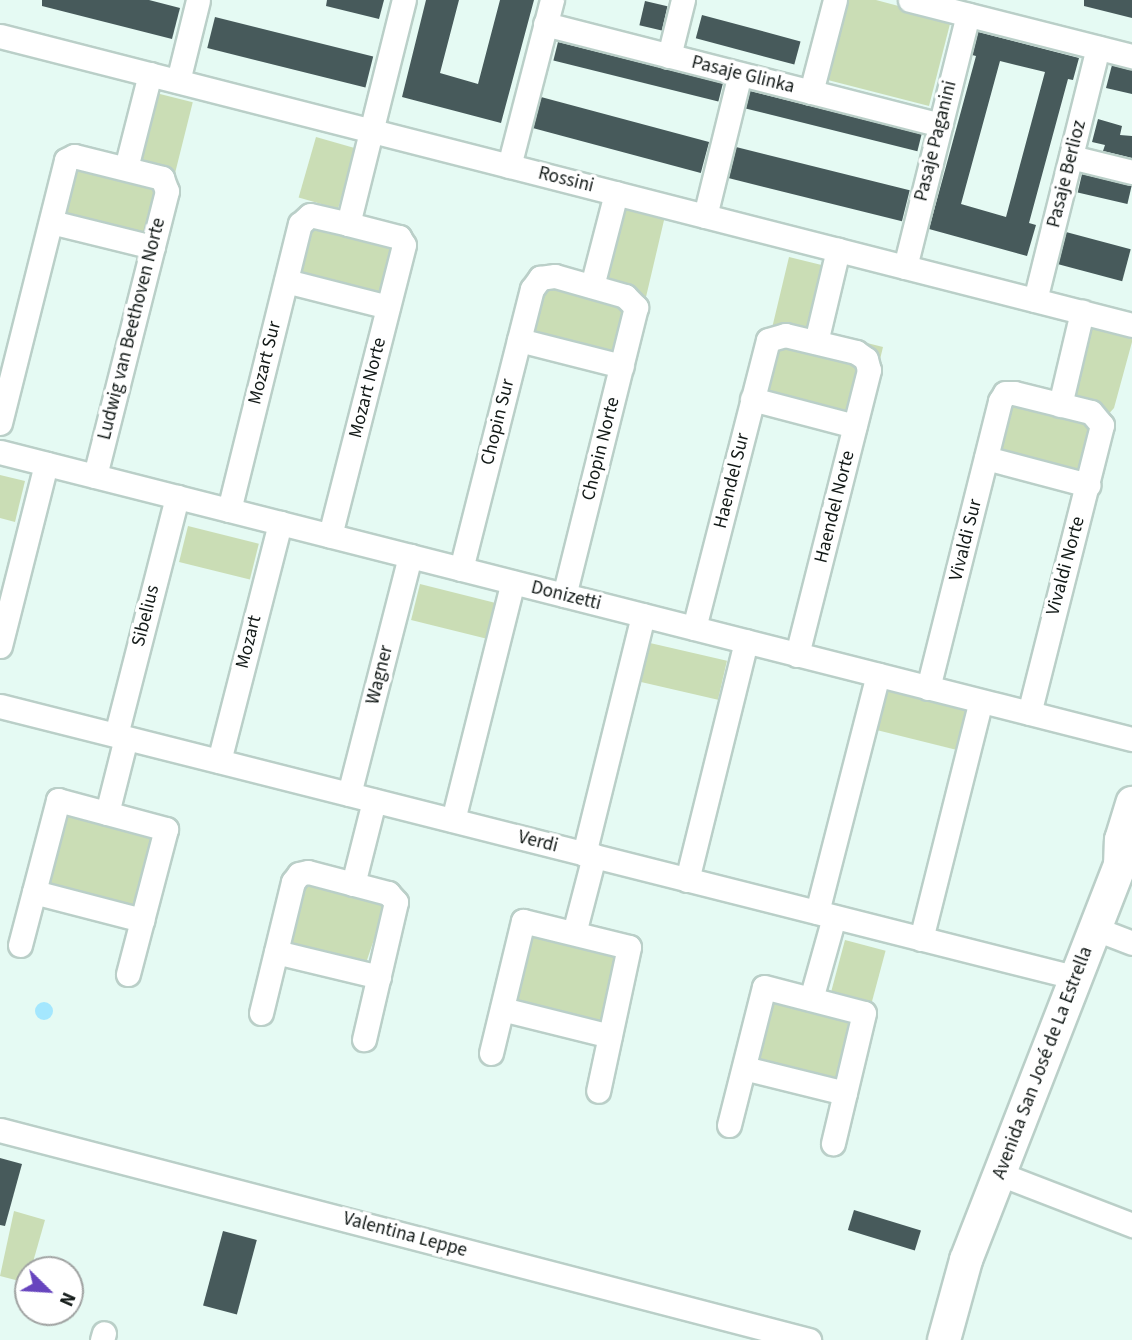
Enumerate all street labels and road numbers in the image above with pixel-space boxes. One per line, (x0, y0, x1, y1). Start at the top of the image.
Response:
street label: Pasaje Glinka (689, 51, 797, 99)
street label: Pasaje Paganini (910, 78, 962, 204)
street label: Pasaje Berlioz (1043, 118, 1091, 230)
street label: Rossini (536, 162, 596, 198)
street label: Ludwig van Beethoven Norte (93, 216, 171, 442)
street label: Mozart Sur (244, 319, 286, 407)
street label: Mozart Norte (345, 335, 391, 441)
street label: Chopin Sur (476, 377, 520, 467)
street label: Chopin Norte (577, 395, 625, 503)
street label: Haendel Sur (709, 431, 755, 531)
street label: Haendel Norte (810, 448, 860, 566)
street label: Vivaldi Sur (945, 497, 987, 583)
street label: Vivaldi Norte (1042, 514, 1090, 618)
street label: Donizetti (529, 576, 603, 616)
street label: Sibelius (127, 583, 165, 649)
street label: Mozart (231, 613, 267, 671)
street label: Wagner (362, 643, 398, 707)
street label: Verdi (516, 826, 560, 858)
street label: Avenida San José de La Estrella (988, 943, 1098, 1183)
street label: Valentina Leppe (341, 1208, 469, 1262)

